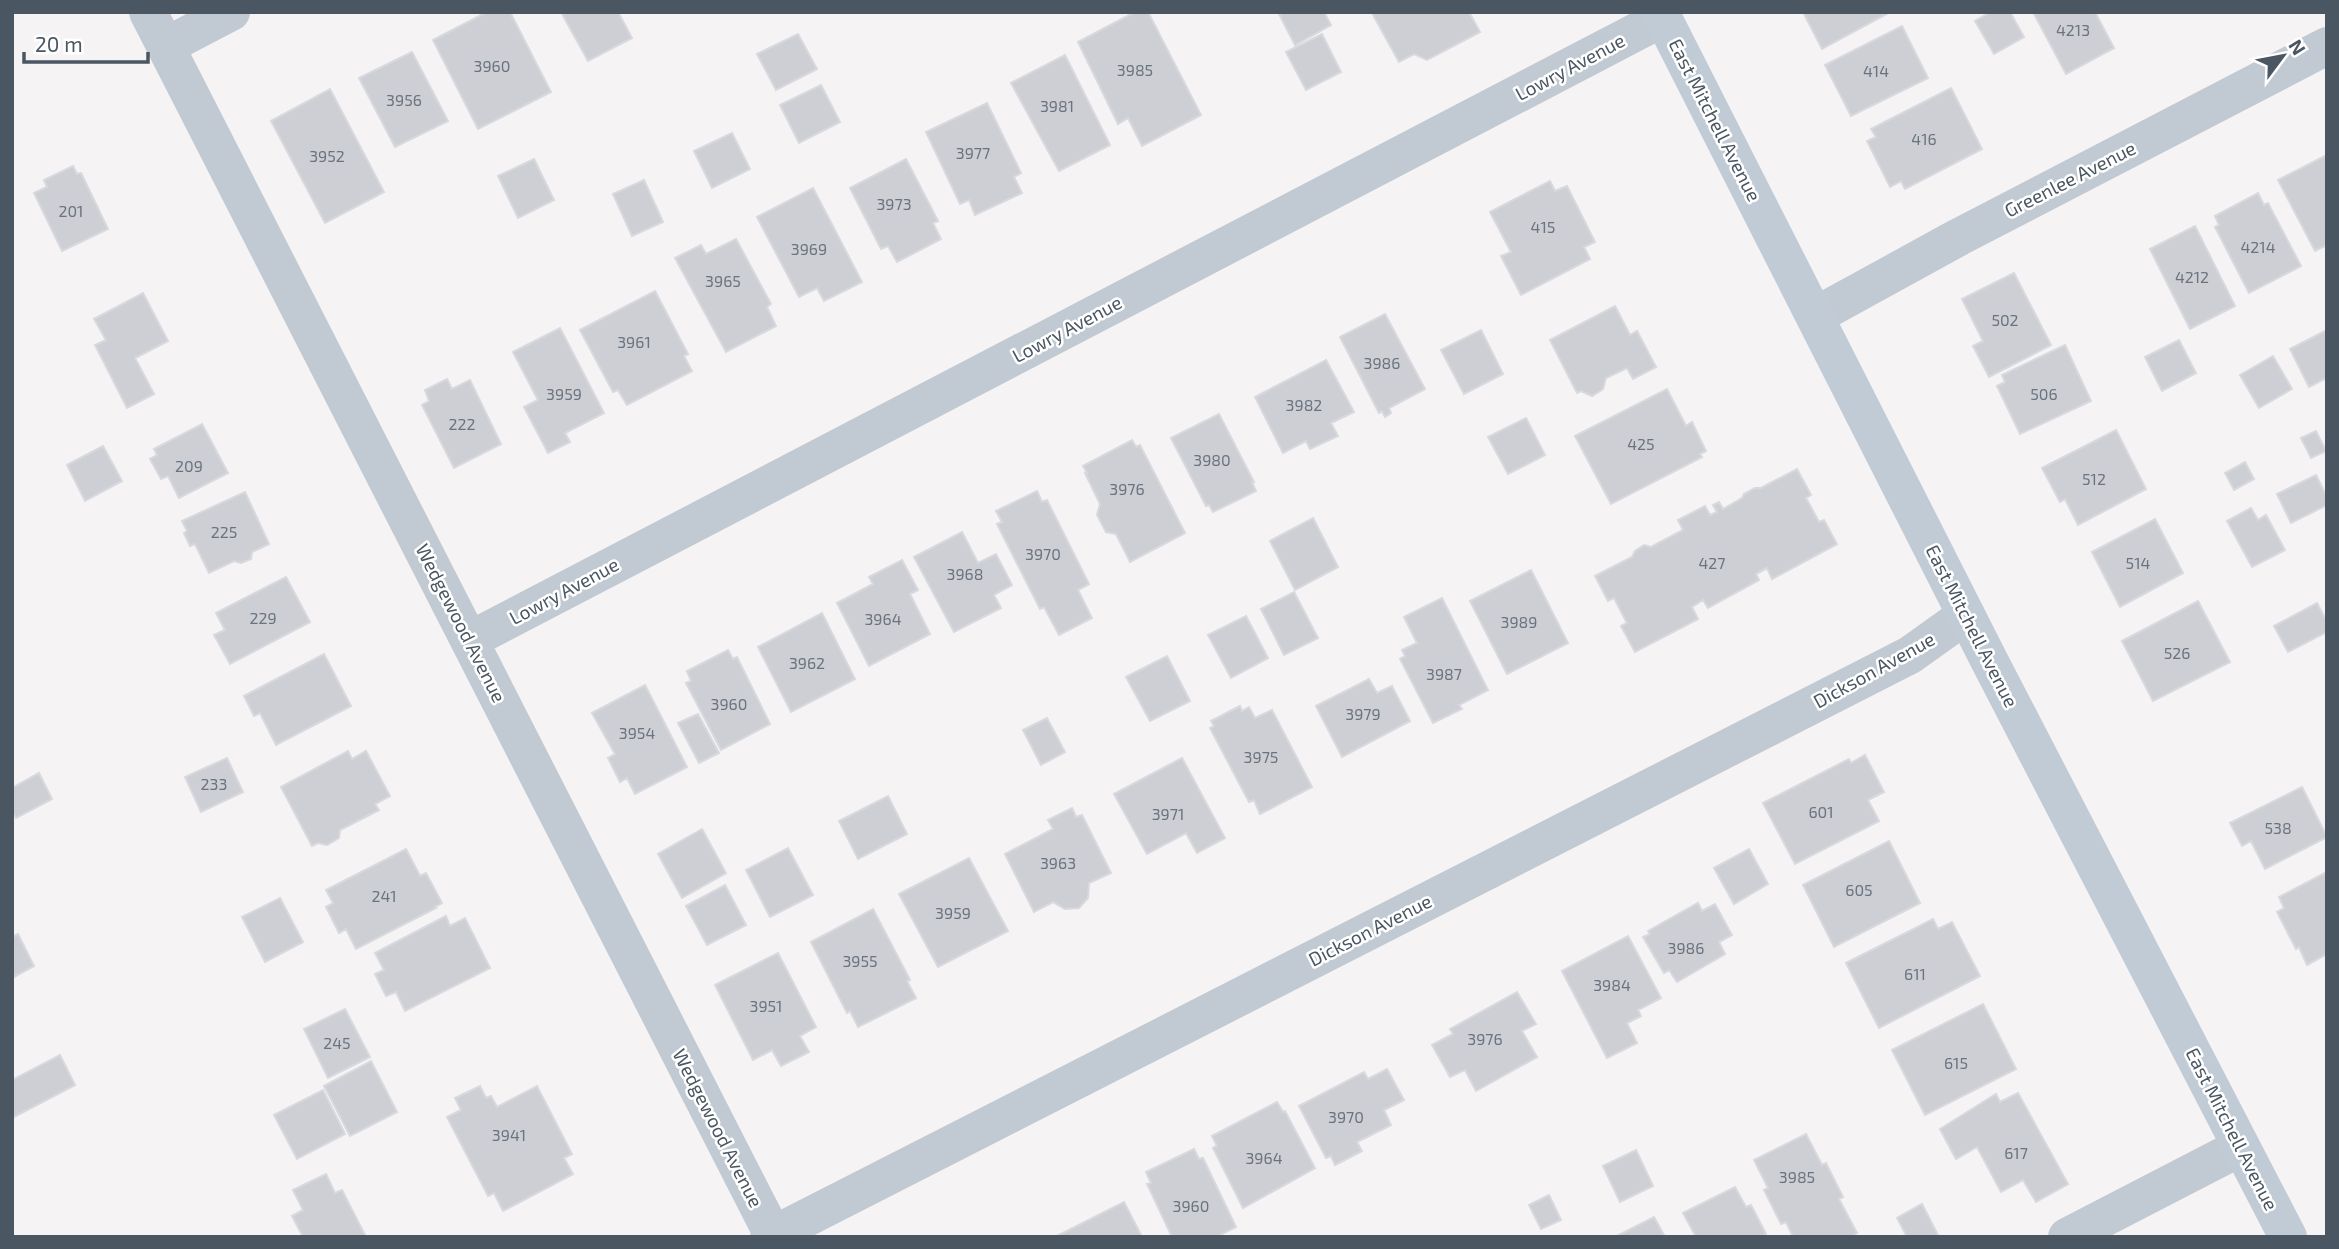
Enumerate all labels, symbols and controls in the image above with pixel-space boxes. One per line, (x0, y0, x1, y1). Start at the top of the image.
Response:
house number: 4213 (2056, 20, 2090, 39)
scale bar (24, 21, 149, 65)
north arrow (2248, 21, 2318, 91)
street label: Lowry Avenue (1511, 28, 1629, 105)
text: 20 m (35, 31, 83, 56)
street label: East Mitchell Avenue (1664, 35, 1766, 205)
text: N (2284, 35, 2311, 59)
house number: 3960 (474, 56, 510, 75)
house number: 3985 (1117, 60, 1153, 79)
house number: 414 (1863, 61, 1889, 80)
house number: 3956 (386, 90, 422, 109)
house number: 3981 (1040, 96, 1074, 115)
house number: 416 (1911, 129, 1937, 148)
street label: Greenlee Avenue (2000, 136, 2139, 222)
house number: 3977 (956, 143, 990, 162)
house number: 3952 (309, 146, 345, 165)
house number: 3973 (876, 194, 912, 213)
house number: 201 (58, 201, 84, 220)
house number: 415 (1531, 217, 1555, 236)
house number: 4214 (2240, 237, 2276, 256)
house number: 3969 (791, 239, 827, 258)
house number: 4212 (2175, 267, 2209, 286)
house number: 3965 (705, 271, 741, 290)
street label: Lowry Avenue (1008, 290, 1126, 367)
house number: 502 (1991, 310, 2019, 329)
house number: 3961 (617, 332, 651, 351)
house number: 3986 (1364, 353, 1400, 372)
house number: 3959 (546, 384, 582, 403)
house number: 506 (2030, 384, 2058, 403)
house number: 3982 (1286, 395, 1322, 414)
house number: 222 (449, 414, 475, 433)
house number: 425 (1627, 434, 1655, 453)
house number: 3980 (1193, 450, 1231, 469)
house number: 209 (175, 456, 203, 475)
house number: 512 (2082, 469, 2106, 488)
house number: 3976 (1109, 479, 1145, 498)
house number: 225 (211, 522, 237, 541)
street label: Wedgewood Avenue (411, 540, 511, 706)
street label: East Mitchell Avenue (1921, 541, 2023, 711)
house number: 3970 (1025, 544, 1061, 563)
street label: Lowry Avenue (505, 552, 623, 629)
house number: 427 (1698, 553, 1726, 572)
house number: 514 (2126, 553, 2151, 572)
house number: 3968 (947, 564, 983, 583)
house number: 229 (249, 608, 277, 627)
house number: 3964 (864, 609, 902, 628)
house number: 3989 (1501, 612, 1537, 631)
street label: Dickson Avenue (1809, 627, 1938, 712)
house number: 526 (2164, 643, 2190, 662)
house number: 3962 (789, 653, 825, 672)
house number: 3987 (1426, 664, 1462, 683)
house number: 3960 (711, 694, 747, 713)
house number: 3979 (1345, 704, 1381, 723)
house number: 3954 (619, 723, 655, 742)
house number: 3975 (1244, 747, 1278, 766)
house number: 233 (201, 774, 227, 793)
house number: 601 (1808, 802, 1834, 821)
house number: 3971 (1152, 804, 1184, 823)
house number: 538 (2264, 818, 2292, 837)
house number: 3963 (1040, 853, 1076, 872)
house number: 605 (1845, 880, 1873, 899)
house number: 241 (371, 886, 397, 905)
street label: Dickson Avenue (1304, 889, 1435, 970)
house number: 3959 (935, 903, 971, 922)
house number: 3986 (1668, 938, 1704, 957)
house number: 3955 (842, 951, 878, 970)
house number: 611 (1904, 964, 1926, 983)
house number: 3984 (1593, 975, 1631, 994)
house number: 3951 (750, 996, 783, 1015)
house number: 3976 (1467, 1029, 1503, 1048)
house number: 245 (323, 1033, 351, 1052)
street label: East Mitchell Avenue (2181, 1044, 2283, 1214)
street label: Wedgewood Avenue (668, 1045, 768, 1211)
house number: 615 (1944, 1053, 1968, 1072)
house number: 3970 (1328, 1107, 1364, 1126)
house number: 3941 (492, 1125, 526, 1144)
house number: 617 (2004, 1143, 2028, 1162)
house number: 3964 (1245, 1148, 1283, 1167)
house number: 3985 (1779, 1167, 1815, 1186)
house number: 3960 (1173, 1196, 1209, 1215)

